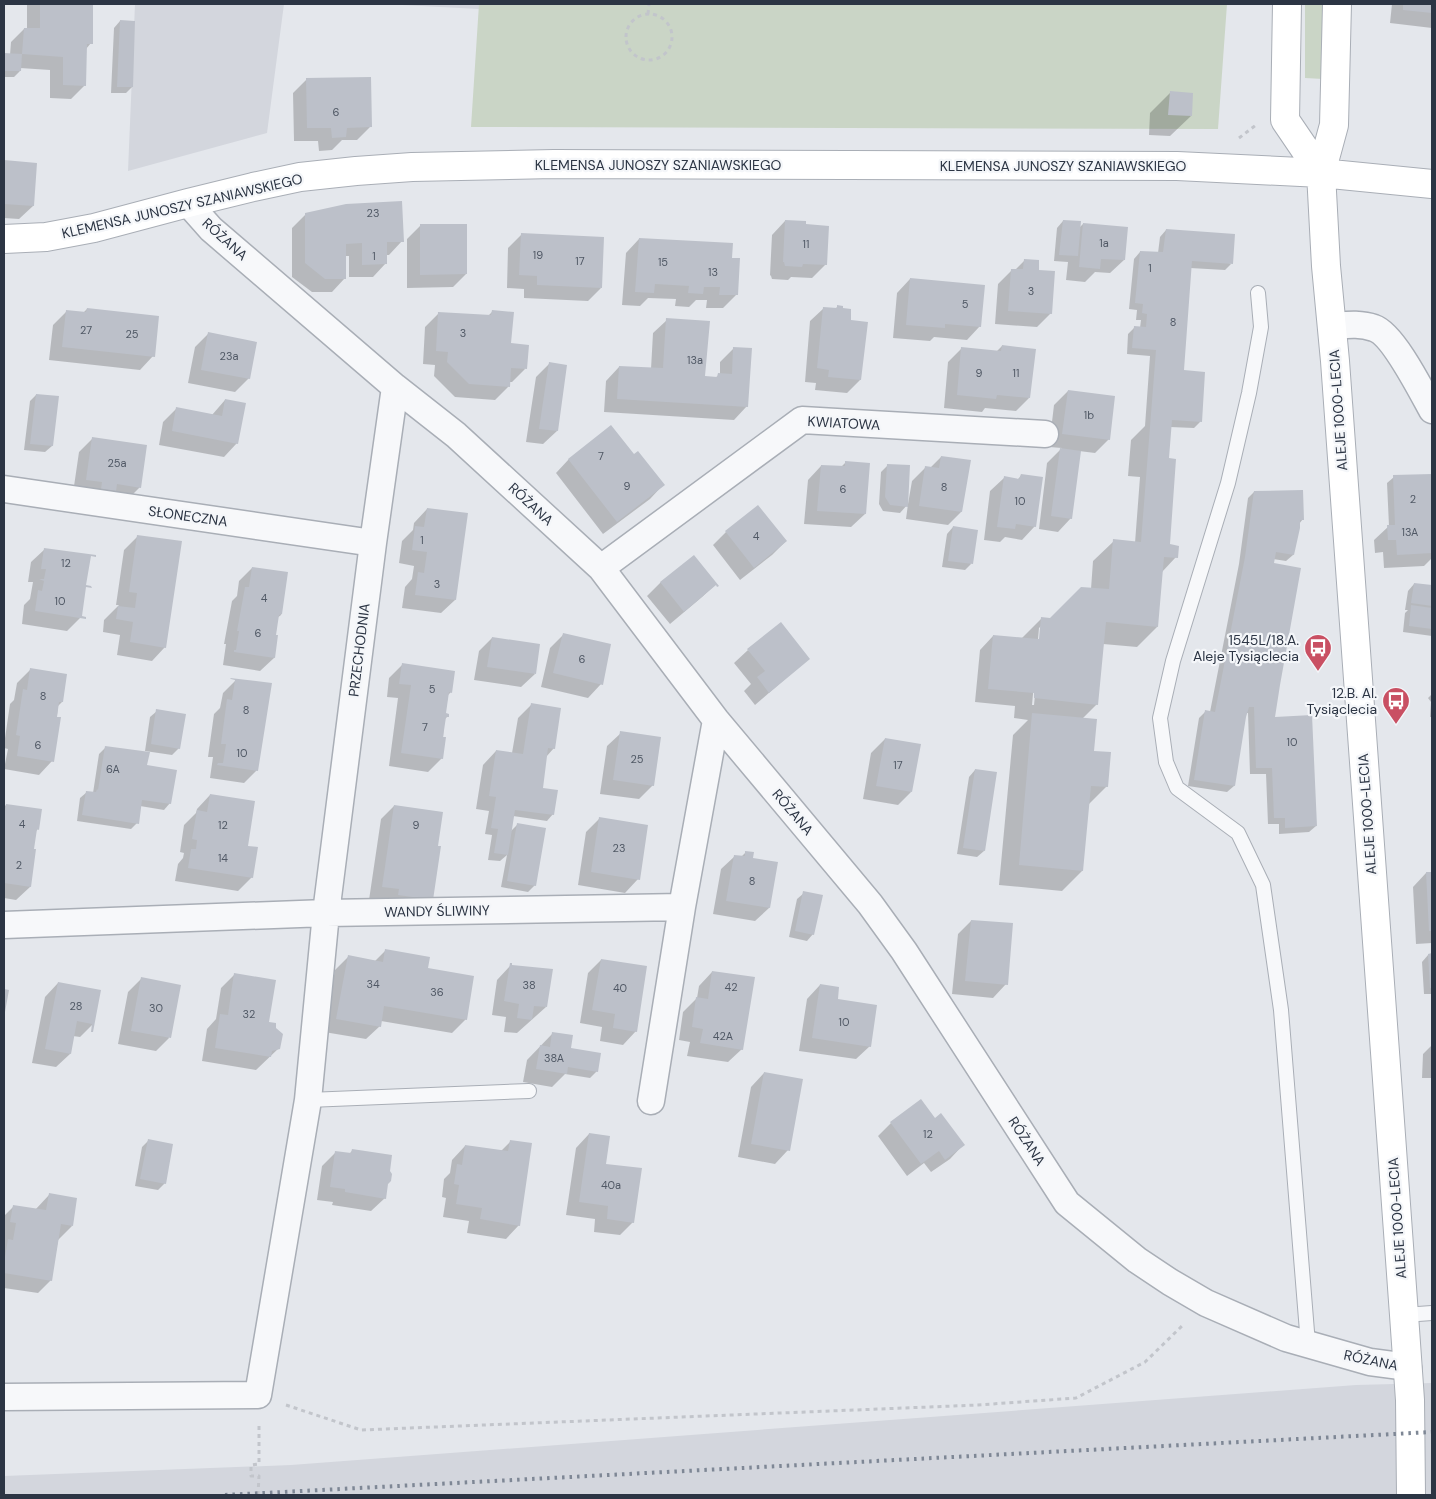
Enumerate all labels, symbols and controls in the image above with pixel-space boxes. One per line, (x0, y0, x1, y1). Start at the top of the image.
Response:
house number: 6 (333, 105, 340, 119)
street label: KLEMENSA JUNOSZY SZANIAWSKIEGO (535, 156, 782, 174)
street label: KLEMENSA JUNOSZY SZANIAWSKIEGO (940, 157, 1187, 175)
street label: KLEMENSA JUNOSZY SZANIAWSKIEGO (60, 169, 304, 243)
house number: 23 (367, 206, 379, 220)
street label: RÓŻANA (199, 214, 251, 264)
house number: 1a (1099, 236, 1109, 250)
house number: 11 (803, 237, 809, 251)
house number: 19 (533, 248, 543, 262)
house number: 1 (372, 249, 376, 263)
house number: 17 (575, 254, 585, 268)
house number: 15 (658, 255, 668, 269)
house number: 1 (1148, 261, 1152, 275)
house number: 13 (708, 265, 718, 279)
house number: 3 (1028, 284, 1034, 298)
house number: 5 (962, 297, 969, 311)
house number: 8 (1170, 315, 1176, 329)
house number: 27 (80, 323, 92, 337)
house number: 3 (460, 326, 466, 340)
house number: 25 (125, 327, 139, 341)
house number: 23a (220, 349, 238, 363)
street label: ALEJE 1000-LECIA (1325, 349, 1351, 471)
house number: 13a (687, 353, 703, 367)
house number: 9 (976, 366, 983, 380)
house number: 11 (1013, 366, 1019, 380)
house number: 1b (1084, 408, 1094, 422)
street label: KWIATOWA (807, 412, 881, 434)
house number: 7 (598, 449, 604, 463)
house number: 25a (107, 456, 127, 470)
street label: RÓŻANA (505, 479, 557, 529)
house number: 9 (624, 479, 631, 493)
house number: 8 (941, 480, 947, 494)
house number: 6 (840, 482, 847, 496)
house number: 2 (1410, 492, 1416, 506)
house number: 10 (1015, 494, 1025, 508)
street label: SŁONECZNA (147, 502, 229, 530)
house number: 13A (1402, 525, 1418, 539)
house number: 4 (753, 529, 760, 543)
house number: 1 (420, 533, 424, 547)
house number: 12 (61, 556, 71, 570)
house number: 3 (434, 577, 440, 591)
house number: 4 (261, 591, 268, 605)
house number: 10 (55, 594, 65, 608)
street label: PRZECHODNIA (344, 602, 374, 698)
house number: 6 (255, 626, 262, 640)
place label: 1545L/18.A. Aleje Tysiąclecia (1193, 631, 1299, 665)
bus stop icon: 1545L/18.A. Aleje Tysiąclecia (1303, 633, 1333, 672)
house number: 6 (579, 652, 586, 666)
house number: 5 (429, 682, 436, 696)
place label: 12.B. Al. Tysiąclecia (1306, 684, 1377, 718)
bus stop icon: 12.B. Al. Tysiąclecia (1381, 686, 1411, 725)
house number: 8 (40, 689, 46, 703)
house number: 8 (243, 703, 249, 717)
house number: 7 (422, 720, 428, 734)
house number: 10 (1287, 735, 1297, 749)
house number: 6 (35, 738, 42, 752)
house number: 10 (237, 746, 247, 760)
house number: 25 (630, 752, 644, 766)
street label: ALEJE 1000-LECIA (1354, 753, 1380, 875)
house number: 17 (893, 758, 903, 772)
house number: 6A (106, 762, 120, 776)
street label: RÓŻANA (768, 785, 818, 839)
house number: 4 (19, 817, 26, 831)
house number: 12 (218, 818, 228, 832)
house number: 9 (413, 818, 420, 832)
house number: 23 (613, 841, 625, 855)
house number: 14 (218, 851, 228, 865)
house number: 2 (16, 858, 22, 872)
house number: 8 (749, 874, 755, 888)
street label: WANDY ŚLIWINY (384, 901, 490, 921)
house number: 34 (366, 977, 380, 991)
house number: 38 (522, 978, 536, 992)
house number: 42 (724, 980, 738, 994)
house number: 40 (613, 981, 627, 995)
house number: 36 (430, 985, 444, 999)
house number: 28 (70, 999, 82, 1013)
house number: 30 (149, 1001, 163, 1015)
house number: 32 (243, 1007, 255, 1021)
house number: 10 (839, 1015, 849, 1029)
house number: 42A (713, 1029, 733, 1043)
house number: 38A (544, 1051, 564, 1065)
street label: RÓŻANA (1004, 1113, 1050, 1169)
house number: 12 (923, 1127, 933, 1141)
street label: ALEJE 1000-LECIA (1384, 1157, 1410, 1279)
house number: 40a (601, 1178, 621, 1192)
street label: RÓŻANA (1342, 1345, 1400, 1375)

